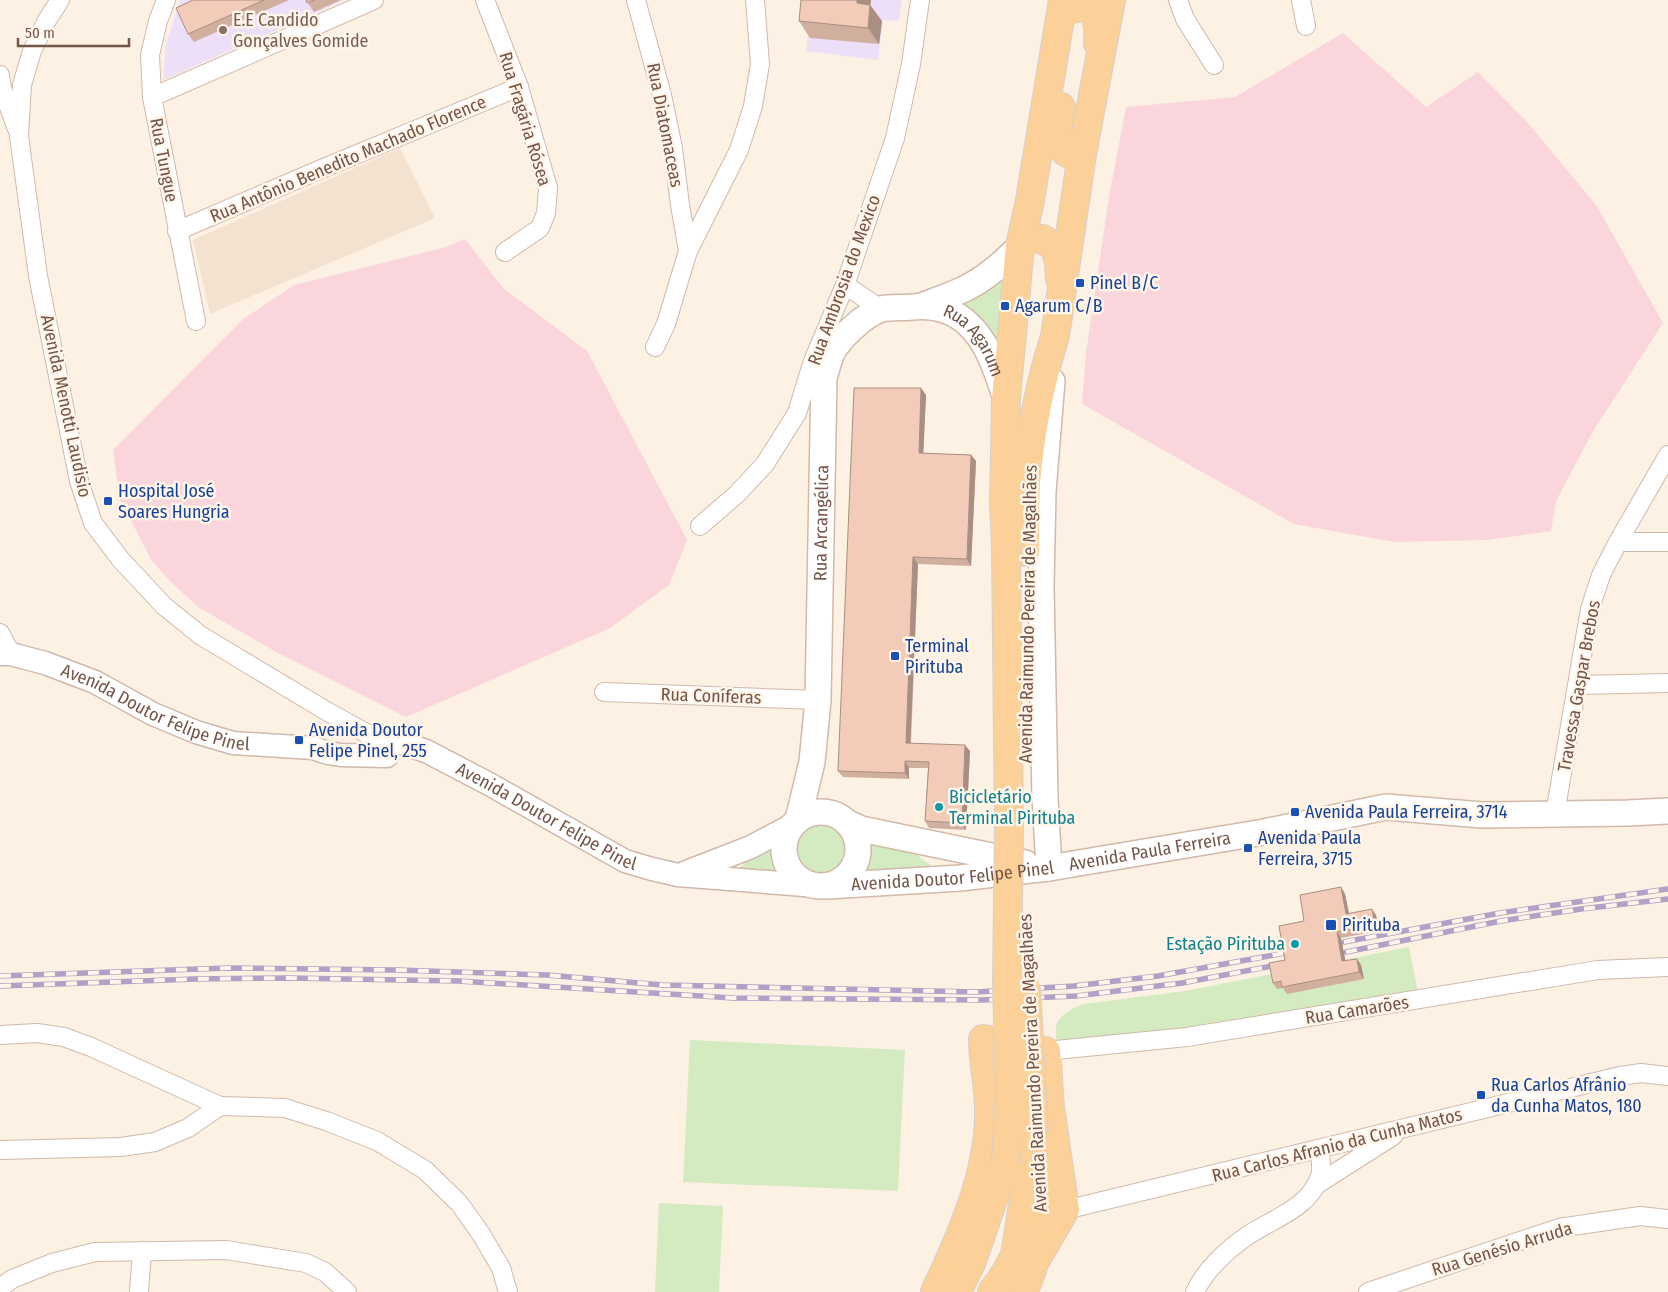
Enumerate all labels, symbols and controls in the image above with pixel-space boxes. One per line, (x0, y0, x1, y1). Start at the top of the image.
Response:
place label: E.E Candido Gonçalves Gomide (233, 9, 369, 52)
scale bar (18, 15, 129, 47)
text: 50 m (25, 24, 55, 42)
marker: E.E Candido Gonçalves Gomide (217, 24, 229, 36)
street label: Rua Fragária Rósea (494, 49, 556, 189)
street label: Rua Diatomaceas (642, 61, 688, 189)
street label: Rua Antônio Benedito Machado Florence (207, 91, 489, 227)
street label: Rua Tungue (145, 116, 183, 204)
street label: Rua Ambrosia do Mexico (803, 192, 885, 368)
place label: Pinel B/C (1090, 272, 1158, 294)
marker: Pinel B/C (1074, 277, 1086, 289)
place label: Agarum C/B (1015, 295, 1103, 317)
street label: Rua Agarum (940, 299, 1008, 380)
marker: Agarum C/B (999, 300, 1011, 312)
street label: Avenida Menotti Laudisio (36, 313, 96, 499)
street label: Avenida Raimundo Pereira de Magalhães (1014, 464, 1042, 763)
street label: Rua Arcangélica (809, 465, 833, 581)
place label: Hospital José Soares Hungria (118, 480, 230, 523)
marker: Hospital José Soares Hungria (102, 495, 114, 507)
street label: Travessa Gaspar Brebos (1553, 598, 1605, 773)
place label: Terminal Pirituba (905, 635, 969, 678)
marker: Terminal Pirituba (889, 650, 901, 662)
street label: Avenida Doutor Felipe Pinel (58, 659, 250, 755)
street label: Rua Coníferas (660, 683, 762, 709)
place label: Avenida Doutor Felipe Pinel, 255 (309, 719, 427, 762)
marker: Avenida Doutor Felipe Pinel, 255 (293, 734, 305, 746)
street label: Avenida Doutor Felipe Pinel (452, 758, 639, 875)
place label: Bicicletário Terminal Pirituba (949, 786, 1075, 829)
marker: Bicicletário Terminal Pirituba (933, 801, 945, 813)
place label: Avenida Paula Ferreira, 3714 (1305, 801, 1508, 823)
marker: Avenida Paula Ferreira, 3714 (1289, 806, 1301, 818)
street label: Avenida Paula Ferreira (1067, 827, 1233, 875)
place label: Avenida Paula Ferreira, 3715 (1258, 827, 1361, 870)
marker: Avenida Paula Ferreira, 3715 (1242, 842, 1254, 854)
street label: Avenida Doutor Felipe Pinel (851, 856, 1056, 896)
street label: Avenida Raimundo Pereira de Magalhães (1014, 913, 1052, 1213)
place label: Pirituba (1342, 914, 1400, 936)
marker: Pirituba (1324, 918, 1338, 932)
place label: Estação Pirituba (1166, 933, 1285, 955)
marker: Estação Pirituba (1289, 938, 1301, 950)
street label: Rua Camarões (1304, 991, 1411, 1029)
place label: Rua Carlos Afrânio da Cunha Matos, 180 (1491, 1074, 1642, 1117)
marker: Rua Carlos Afrânio da Cunha Matos, 180 (1475, 1089, 1487, 1101)
street label: Rua Carlos Afranio da Cunha Matos (1210, 1103, 1465, 1187)
street label: Rua Genésio Arruda (1429, 1217, 1575, 1281)

